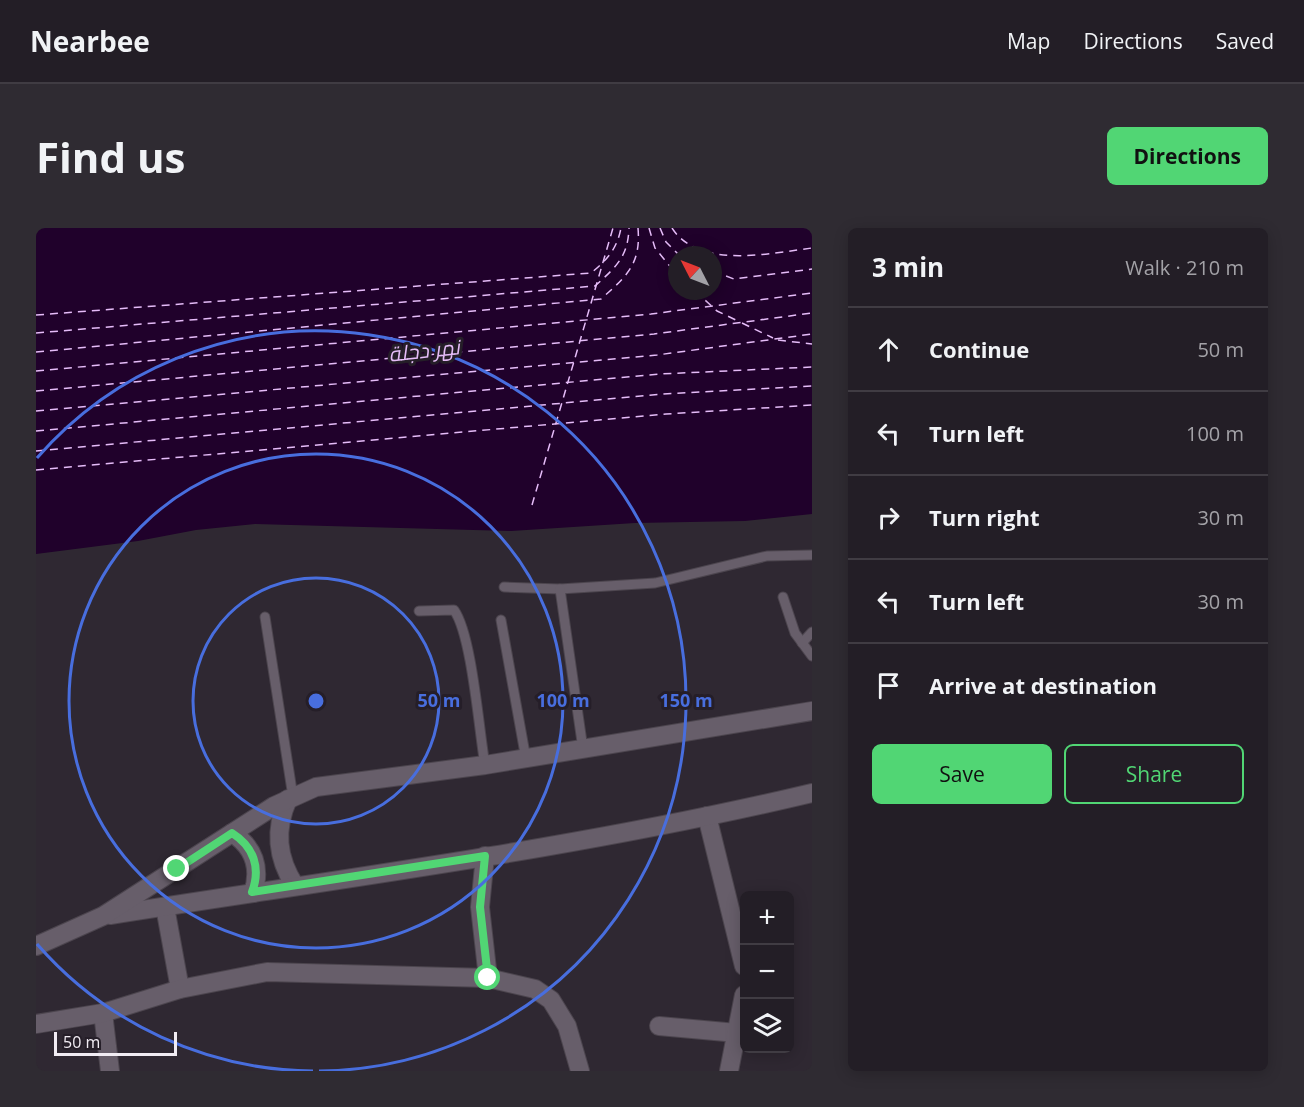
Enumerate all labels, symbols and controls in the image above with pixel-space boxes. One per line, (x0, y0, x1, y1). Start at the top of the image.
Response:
text: Nearbee (30, 22, 150, 60)
text: Map (1007, 27, 1050, 55)
text: Directions (1083, 27, 1183, 55)
text: Saved (1216, 27, 1274, 55)
button: Directions (1107, 127, 1268, 185)
text: Find us (36, 128, 185, 185)
north arrow (668, 246, 722, 300)
text: 3 min (872, 249, 944, 285)
text: Walk · 210 m (1125, 254, 1244, 281)
water label: نهر دجلة (387, 332, 463, 368)
icon: ahead (872, 333, 905, 366)
text: Continue (929, 334, 1029, 364)
text: 50 m (1197, 336, 1244, 363)
icon: left (872, 417, 905, 450)
text: Turn left (929, 418, 1024, 448)
text: 100 m (1186, 420, 1244, 447)
icon: right (872, 501, 905, 534)
text: Turn right (929, 502, 1040, 532)
text: 30 m (1197, 504, 1244, 531)
icon: left (872, 585, 905, 618)
text: Turn left (929, 586, 1024, 616)
text: 30 m (1197, 588, 1244, 615)
icon: arrive (872, 669, 905, 702)
text: Arrive at destination (929, 670, 1157, 700)
text: 50 m (418, 688, 460, 712)
text: 100 m (536, 688, 590, 712)
text: 150 m (659, 688, 713, 712)
centre of rings (306, 691, 326, 711)
button: Save (872, 744, 1052, 804)
button: Share (1064, 744, 1244, 804)
route end (163, 855, 189, 881)
map controls (740, 891, 794, 1053)
button: + (740, 891, 794, 945)
button: − (740, 945, 794, 999)
route start (474, 964, 500, 990)
button: layers (740, 999, 794, 1053)
scale bar (54, 1029, 177, 1056)
text: 50 m (63, 1031, 100, 1053)

